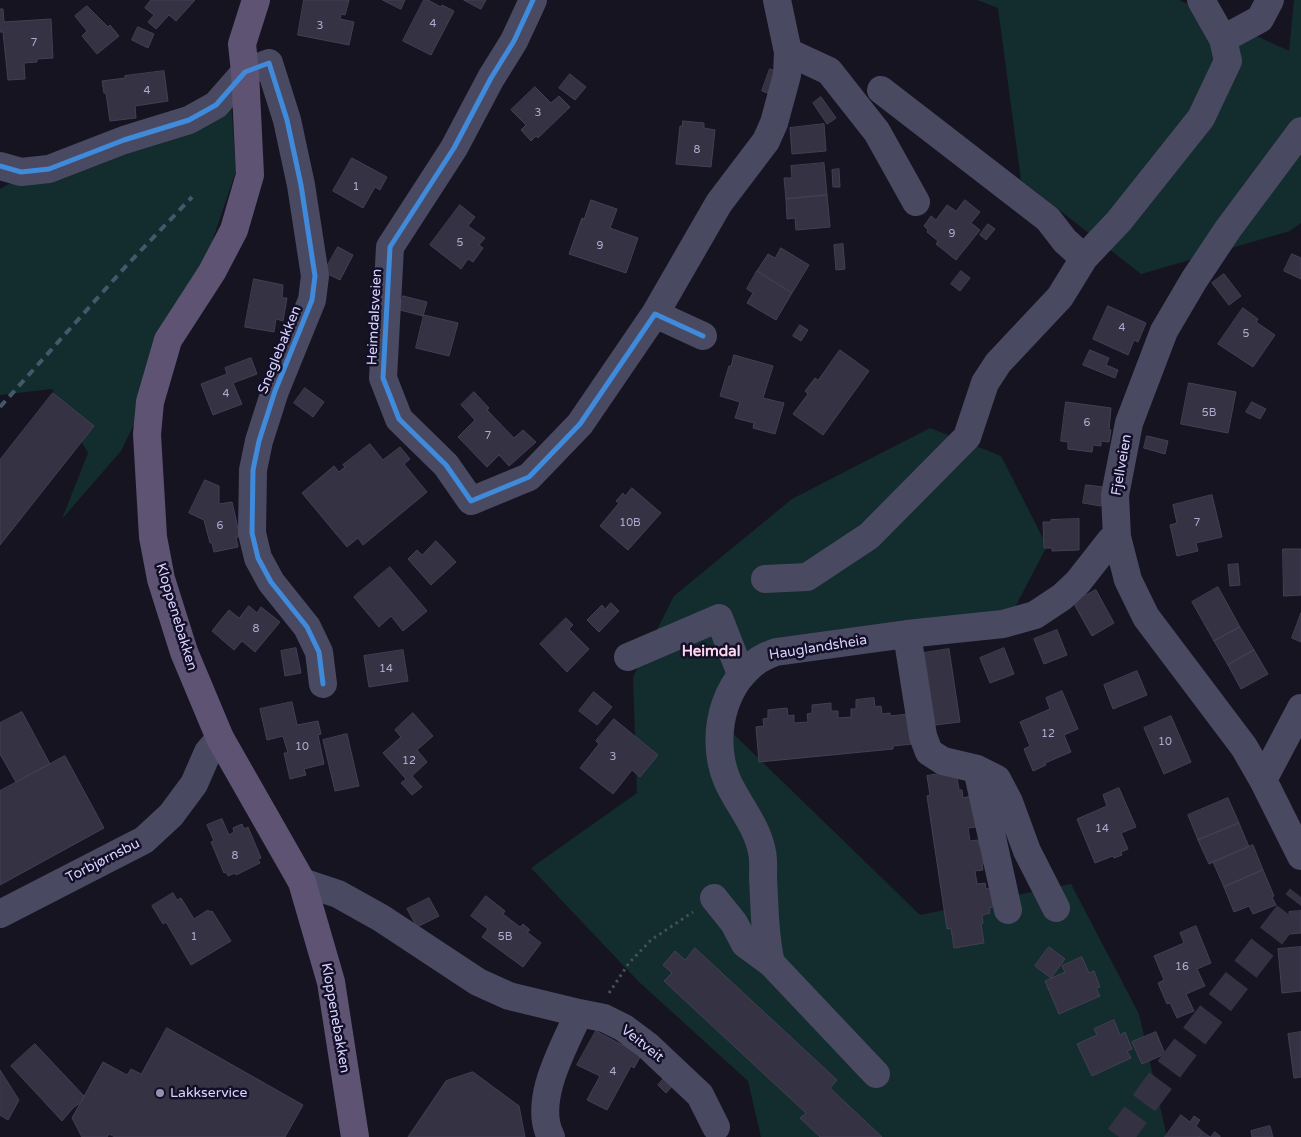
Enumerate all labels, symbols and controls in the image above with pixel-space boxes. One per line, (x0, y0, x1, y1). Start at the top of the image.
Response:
house number: 4 (430, 17, 436, 31)
house number: 3 (317, 19, 323, 33)
house number: 7 (31, 36, 37, 50)
house number: 4 (144, 84, 150, 98)
house number: 3 (535, 106, 541, 120)
house number: 8 (694, 143, 700, 157)
house number: 1 (353, 180, 359, 194)
house number: 9 (949, 227, 955, 241)
house number: 5 (457, 236, 463, 250)
house number: 9 (597, 239, 603, 253)
street label: Heimdalsveien (364, 268, 386, 366)
street label: Sneglebakken (255, 304, 305, 396)
house number: 4 (1119, 321, 1125, 335)
house number: 5 (1243, 327, 1249, 341)
house number: 4 (223, 387, 229, 401)
house number: 5B (1202, 406, 1216, 420)
house number: 6 (1084, 416, 1090, 430)
house number: 7 (485, 429, 491, 443)
street label: Fjellveien (1108, 433, 1136, 497)
house number: 10B (619, 516, 641, 530)
house number: 7 (1194, 516, 1200, 530)
house number: 6 (217, 519, 223, 533)
street label: Kloppenebakken (152, 561, 200, 673)
house number: 8 (253, 622, 259, 636)
street label: Hauglandsheia (768, 632, 868, 664)
district label: Heimdal (682, 643, 740, 661)
house number: 14 (379, 662, 393, 676)
house number: 12 (1041, 727, 1055, 741)
house number: 10 (1158, 735, 1172, 749)
house number: 10 (295, 740, 309, 754)
house number: 3 (610, 750, 616, 764)
house number: 12 (402, 754, 416, 768)
house number: 14 (1095, 822, 1109, 836)
street label: Torbjørnsbu (63, 835, 143, 887)
house number: 8 (232, 849, 238, 863)
house number: 1 (191, 930, 197, 944)
house number: 5B (498, 930, 512, 944)
house number: 16 (1175, 960, 1189, 974)
street label: Kloppenebakken (317, 962, 353, 1074)
street label: Veitveit (617, 1022, 667, 1066)
house number: 4 (610, 1065, 616, 1079)
place label: Lakkservice (170, 1085, 247, 1101)
marker: Lakkservice (154, 1087, 166, 1099)

